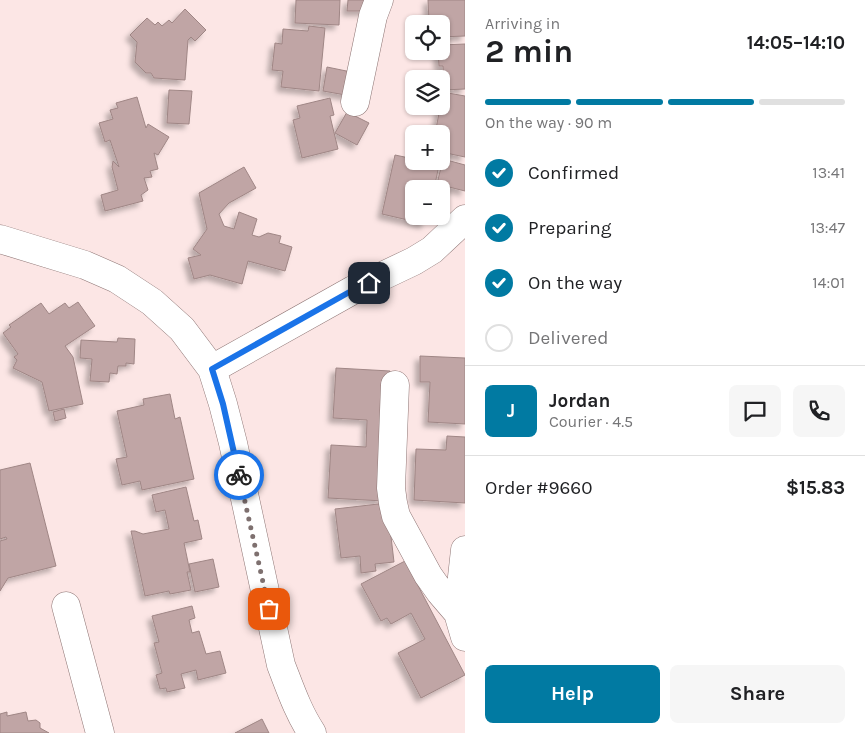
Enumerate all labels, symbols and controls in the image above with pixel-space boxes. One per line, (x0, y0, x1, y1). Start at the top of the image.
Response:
text: Arriving in (485, 14, 560, 33)
map controls (405, 15, 450, 225)
button: locate (405, 15, 450, 60)
text: 14:05–14:10 (747, 32, 845, 54)
text: 2 min (485, 33, 573, 70)
button: layers (405, 70, 450, 115)
text: On the way · 90 m (485, 113, 612, 132)
button: + (405, 125, 450, 170)
icon: check (485, 159, 513, 187)
text: Confirmed (528, 162, 619, 184)
text: 13:41 (812, 163, 845, 182)
button: − (405, 180, 450, 225)
icon: check (485, 214, 513, 242)
text: Preparing (528, 217, 611, 239)
text: 13:47 (810, 218, 845, 237)
pin (348, 262, 390, 304)
icon: home (355, 269, 383, 297)
icon: check (485, 269, 513, 297)
text: On the way (528, 272, 622, 294)
text: 14:01 (812, 273, 845, 292)
text: Delivered (528, 327, 608, 349)
button: chat (729, 385, 781, 437)
button: phone (793, 385, 845, 437)
text: Jordan (549, 390, 610, 412)
text: J (507, 400, 515, 422)
text: Courier · 4.5 (549, 412, 633, 431)
courier (214, 450, 264, 500)
icon: bike (225, 461, 253, 489)
text: Order #9660 (485, 477, 592, 499)
text: $15.83 (786, 477, 845, 499)
pin (248, 588, 290, 630)
icon: bag (255, 595, 283, 623)
button: Help (485, 665, 660, 723)
button: Share (670, 665, 845, 723)

